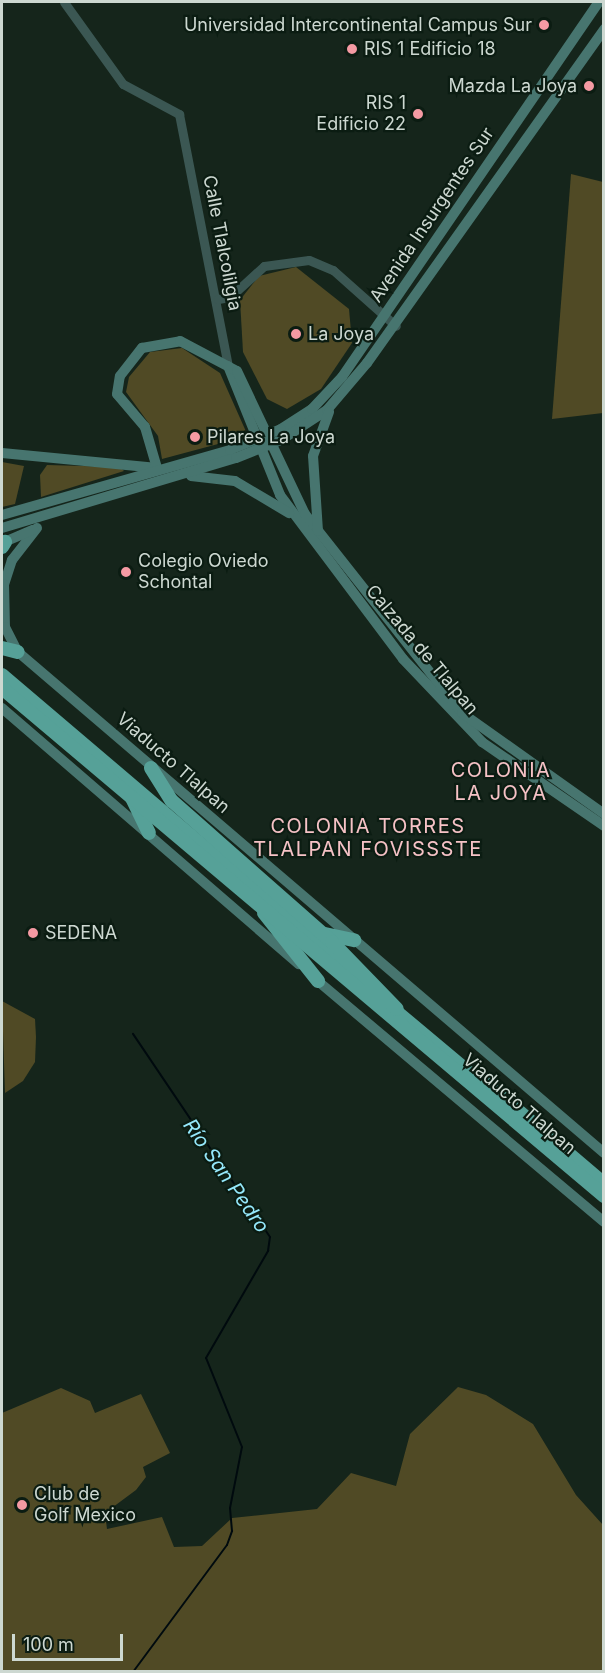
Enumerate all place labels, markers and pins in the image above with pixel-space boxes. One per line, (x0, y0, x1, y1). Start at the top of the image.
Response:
place label: Universidad Intercontinental Campus Sur (184, 14, 532, 36)
marker: Universidad Intercontinental Campus Sur (537, 18, 551, 32)
place label: RIS 1 Edificio 18 (364, 38, 496, 60)
marker: RIS 1 Edificio 18 (345, 42, 359, 56)
place label: Mazda La Joya (449, 75, 577, 97)
marker: Mazda La Joya (582, 79, 596, 93)
place label: RIS 1 Edificio 22 (316, 93, 406, 136)
marker: RIS 1 Edificio 22 (411, 107, 425, 121)
place label: La Joya (308, 323, 374, 345)
marker: La Joya (289, 327, 303, 341)
place label: Pilares La Joya (207, 426, 335, 448)
marker: Pilares La Joya (188, 430, 202, 444)
place label: Colegio Oviedo Schontal (138, 551, 269, 594)
marker: Colegio Oviedo Schontal (119, 565, 133, 579)
place label: SEDENA (45, 922, 117, 944)
marker: SEDENA (26, 926, 40, 940)
place label: Club de Golf Mexico (34, 1484, 136, 1526)
marker: Club de Golf Mexico (15, 1498, 29, 1512)

